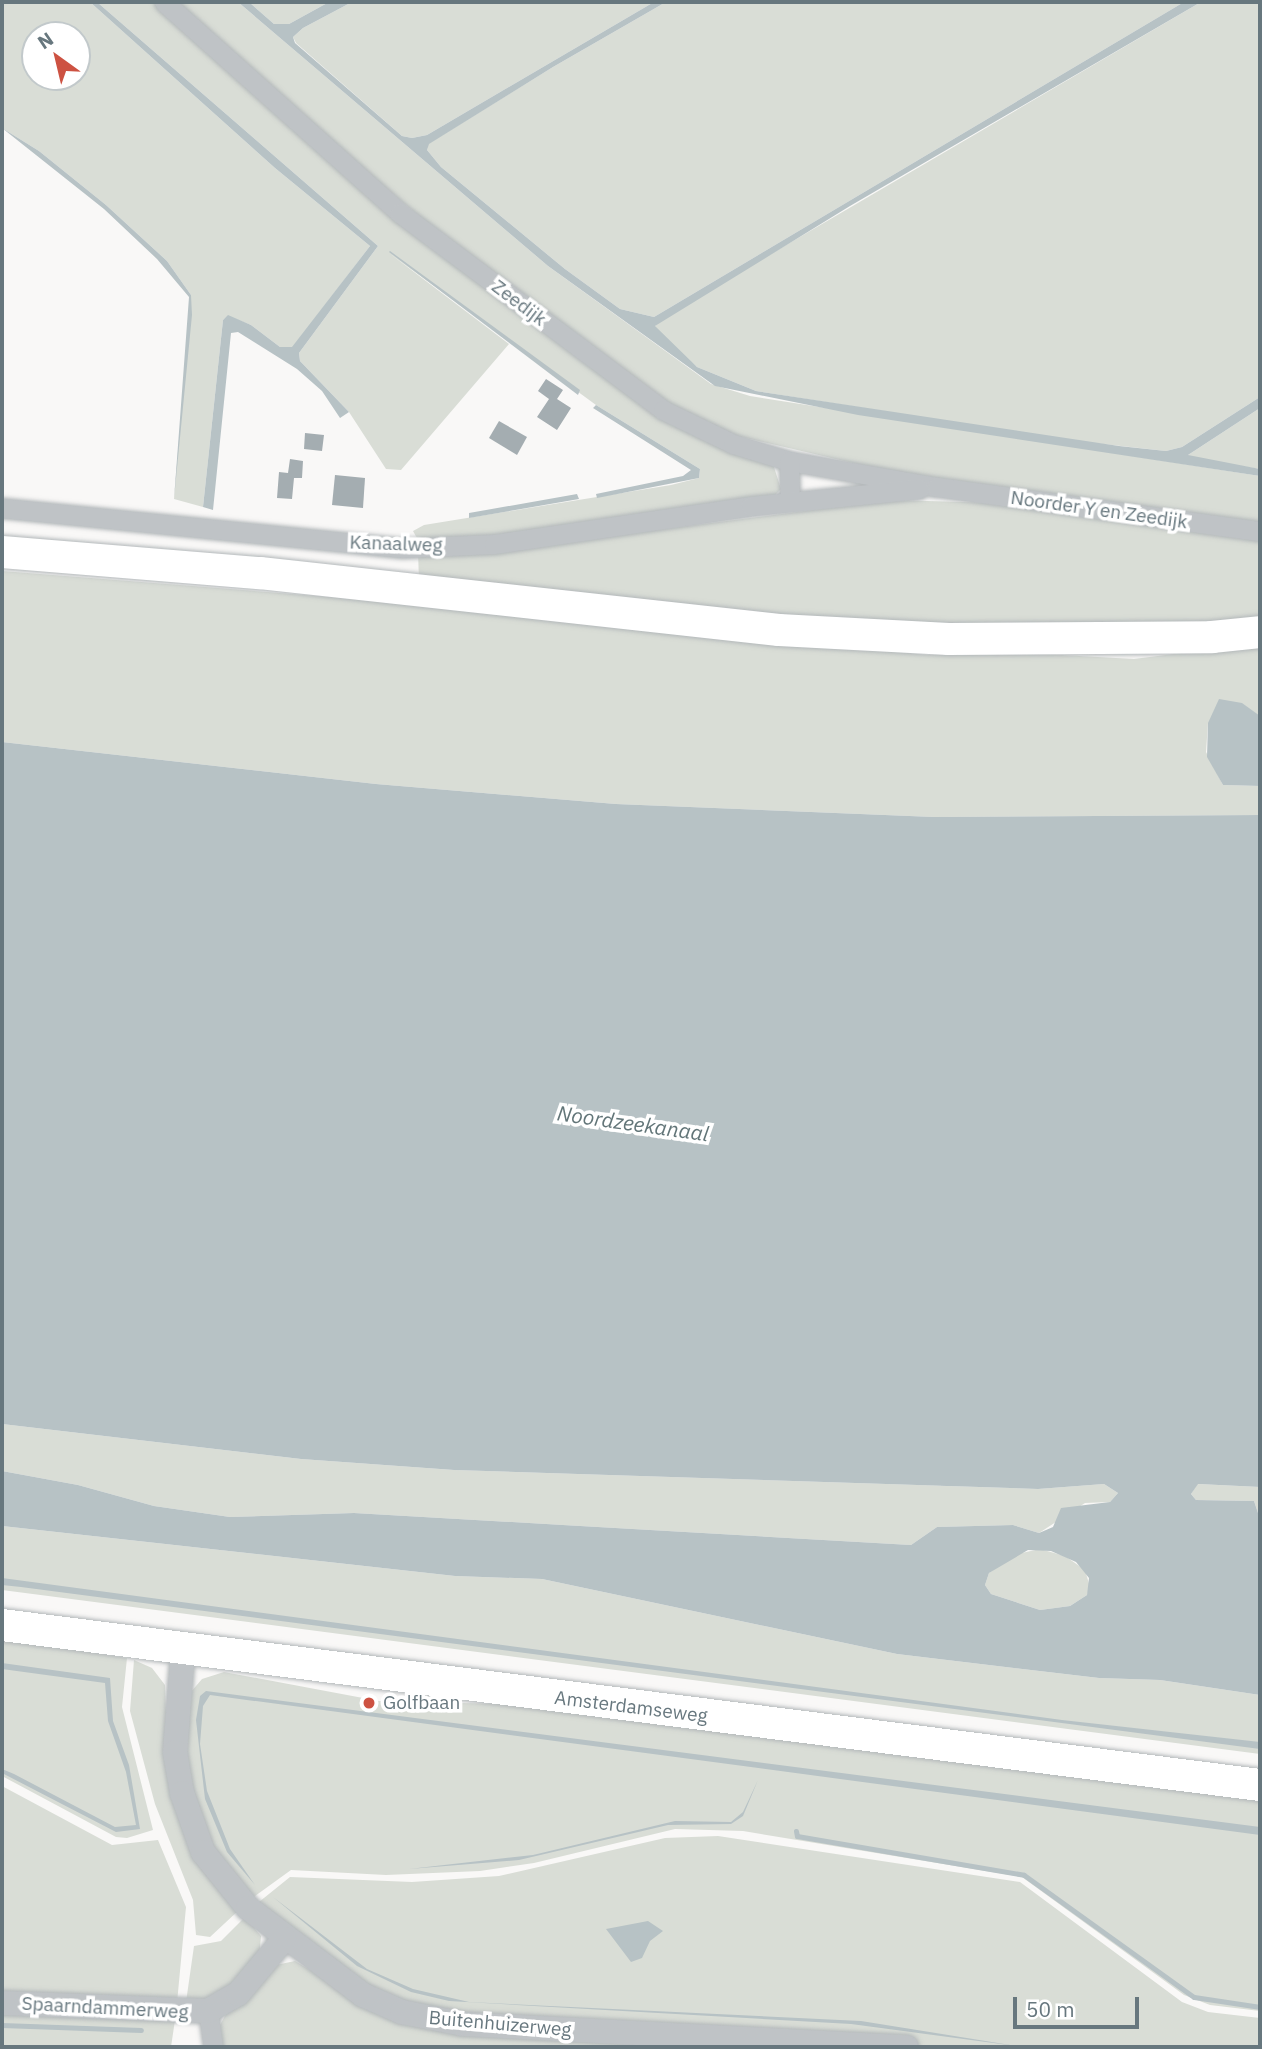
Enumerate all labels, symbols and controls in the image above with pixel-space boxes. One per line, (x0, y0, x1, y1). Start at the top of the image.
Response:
north arrow (21, 21, 91, 91)
text: N (33, 26, 58, 54)
street label: Zeedijk (487, 275, 551, 331)
street label: Noorder Y en Zeedijk (1009, 486, 1189, 534)
street label: Kanaalweg (349, 531, 443, 557)
water label: Noordzeekanaal (556, 1100, 710, 1146)
street label: Amsterdamseweg (553, 1686, 709, 1728)
place label: Golfbaan (383, 1692, 460, 1714)
marker: Golfbaan (361, 1695, 377, 1711)
scale bar (1017, 1982, 1143, 2026)
street label: Spaarndammerweg (21, 1992, 189, 2024)
text: 50 m (1026, 1995, 1075, 2023)
street label: Buitenhuizerweg (428, 2006, 572, 2042)

